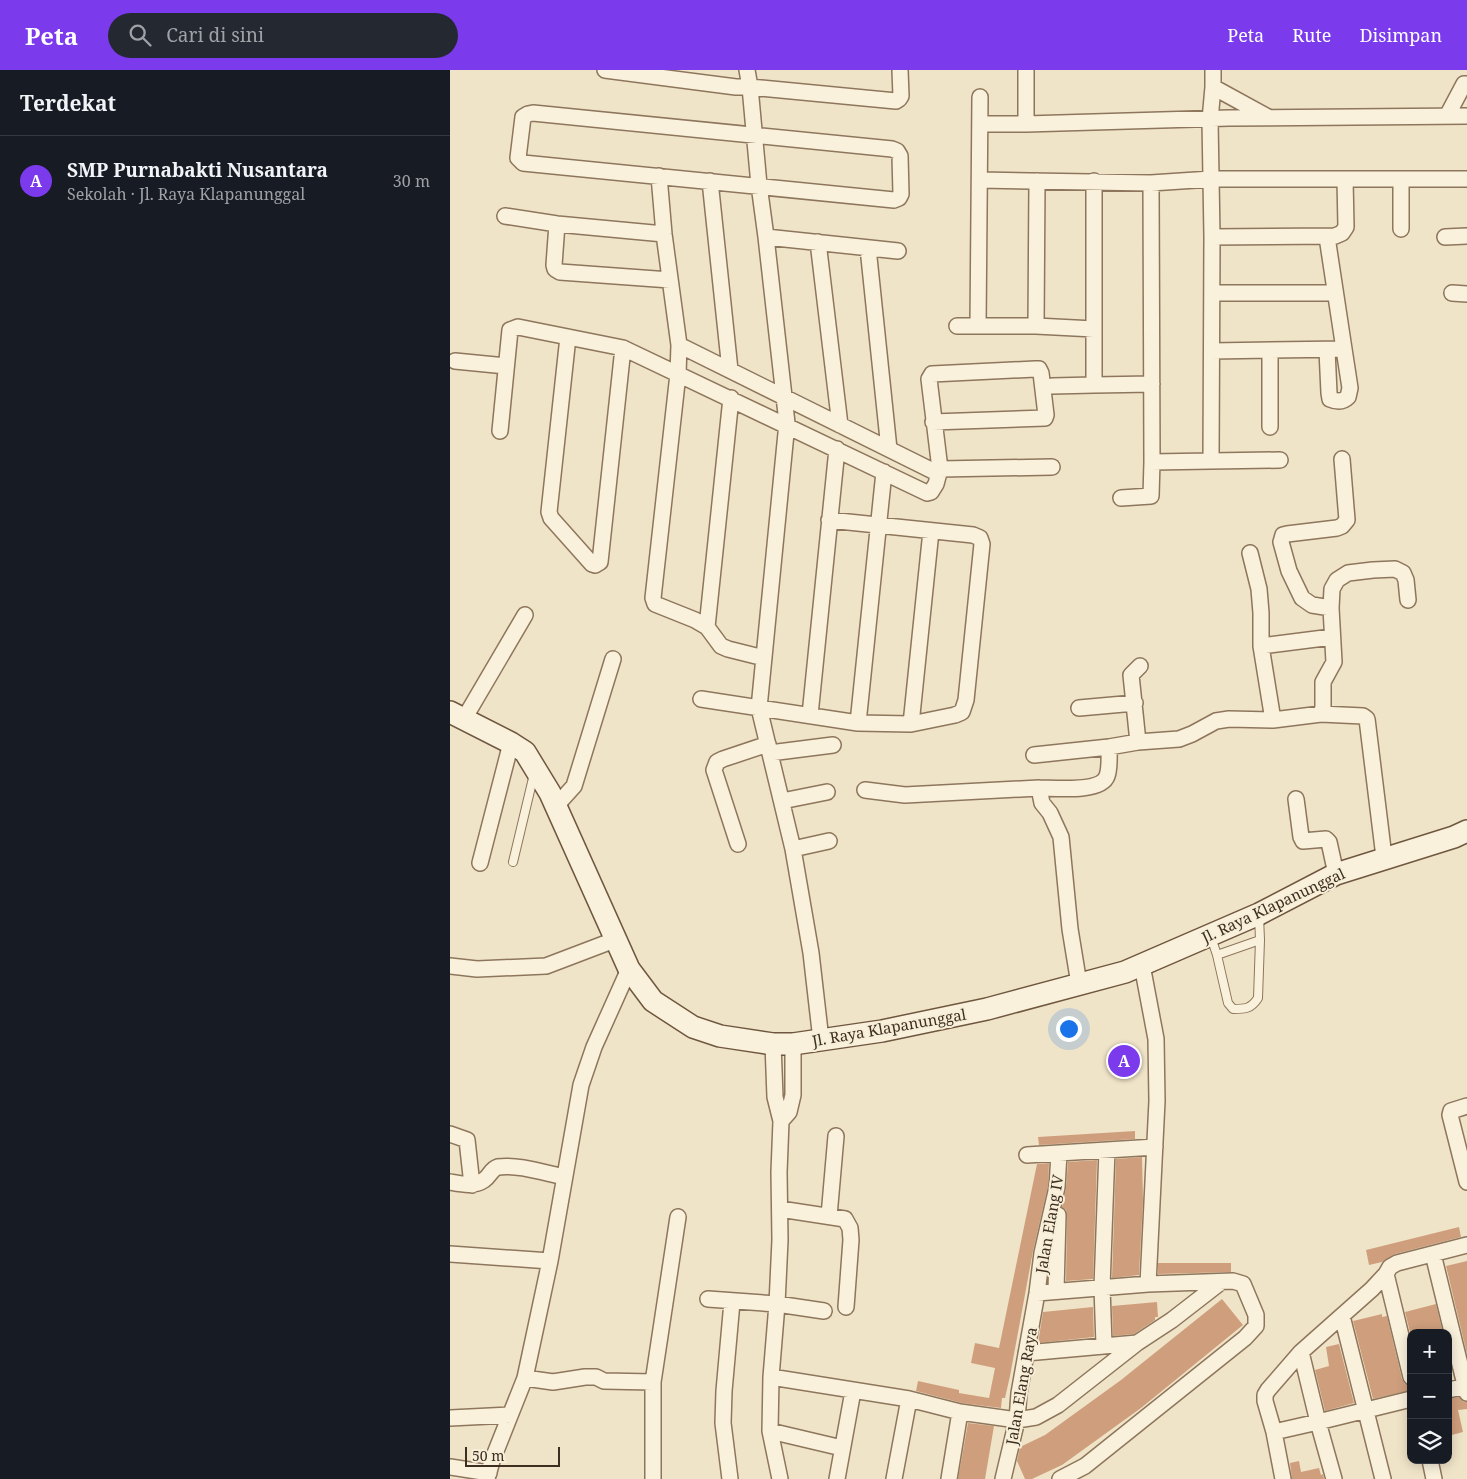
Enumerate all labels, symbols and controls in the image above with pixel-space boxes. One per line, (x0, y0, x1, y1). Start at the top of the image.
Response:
search box (108, 13, 458, 58)
text: Peta (25, 19, 78, 52)
icon: search (126, 21, 154, 49)
text: Cari di sini (166, 22, 264, 48)
text: Peta (1227, 23, 1264, 47)
text: Rute (1292, 23, 1331, 47)
text: Disimpan (1359, 23, 1442, 47)
text: Terdekat (20, 89, 116, 117)
text: SMP Purnabakti Nusantara (67, 157, 328, 183)
text: A (30, 170, 42, 192)
text: 30 m (393, 170, 430, 192)
text: Sekolah · Jl. Raya Klapanunggal (67, 183, 305, 205)
street label: Jl. Raya Klapanunggal (1197, 863, 1348, 947)
street label: Jl. Raya Klapanunggal (810, 1004, 968, 1051)
your location (1056, 1016, 1082, 1042)
pin: A (1108, 1042, 1140, 1080)
street label: Jalan Elang IV (1030, 1172, 1068, 1276)
street label: Jalan Elang Raya (1001, 1325, 1041, 1448)
map controls (1407, 1329, 1452, 1464)
button: + (1407, 1329, 1452, 1374)
button: − (1407, 1374, 1452, 1419)
button: layers (1407, 1419, 1452, 1464)
scale bar (465, 1444, 560, 1467)
text: 50 m (472, 1446, 505, 1465)

